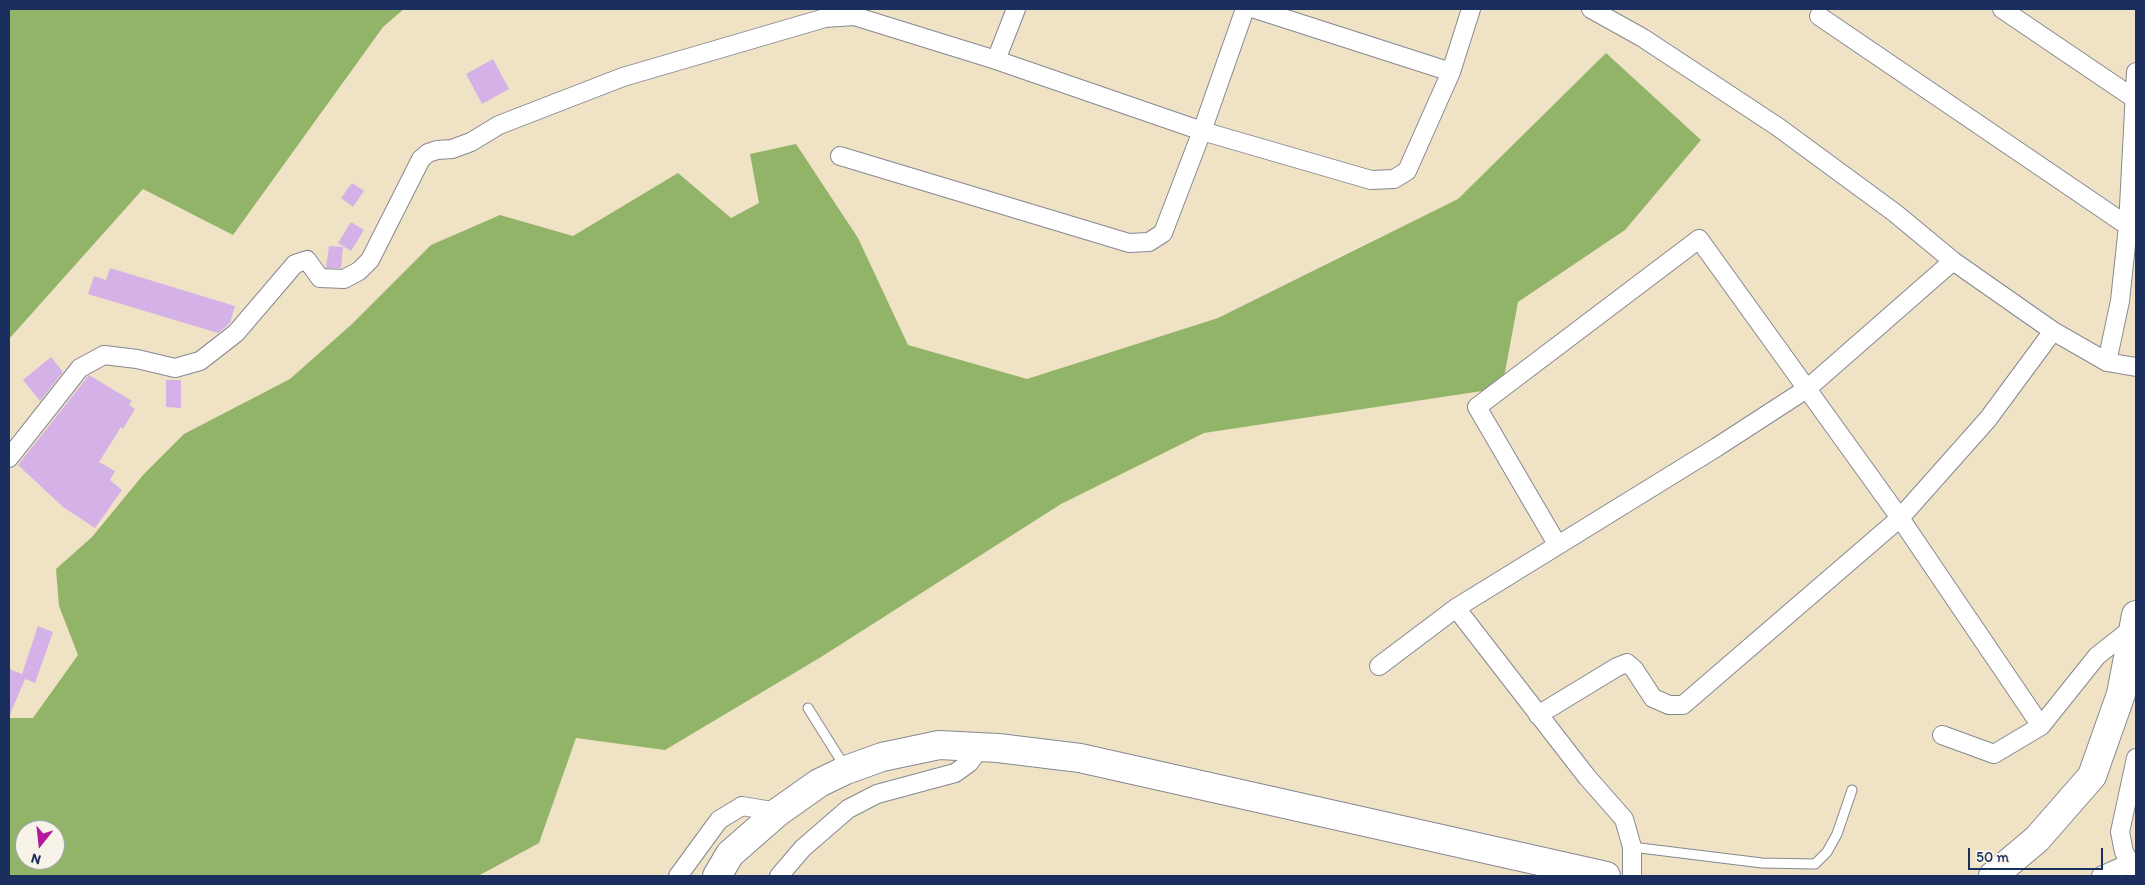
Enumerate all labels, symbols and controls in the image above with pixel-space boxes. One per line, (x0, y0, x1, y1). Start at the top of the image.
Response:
north arrow (15, 820, 65, 870)
scale bar (1970, 838, 2105, 870)
text: 50 m (1976, 848, 2009, 866)
text: N (29, 849, 43, 868)

